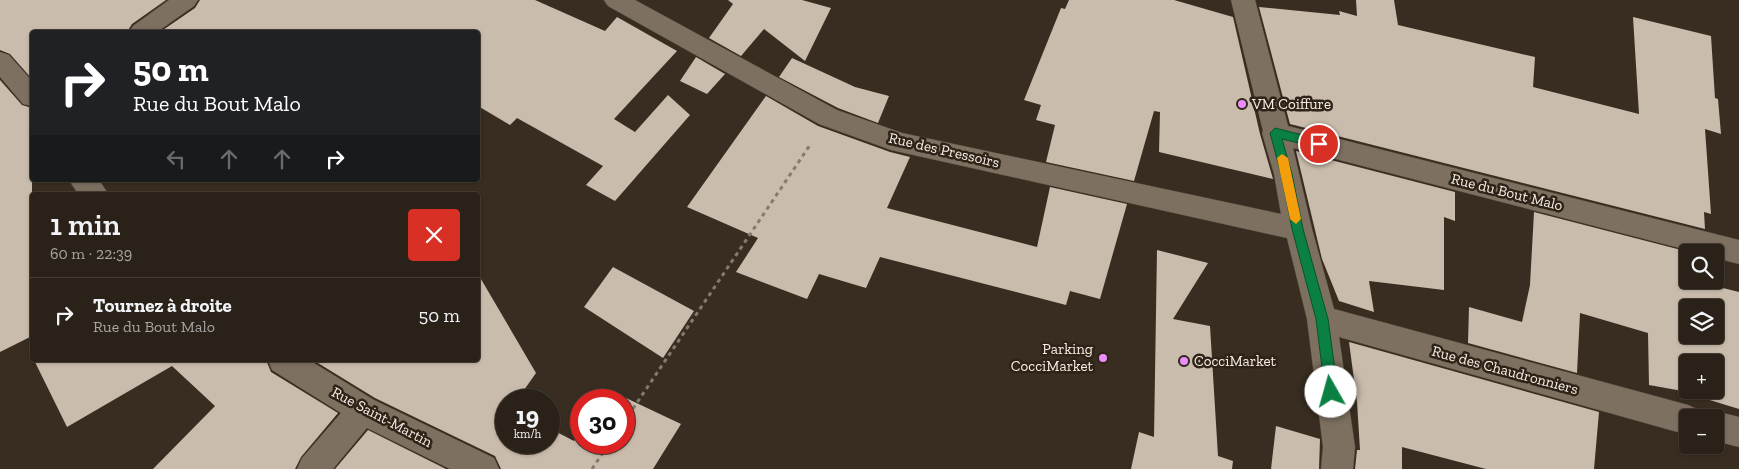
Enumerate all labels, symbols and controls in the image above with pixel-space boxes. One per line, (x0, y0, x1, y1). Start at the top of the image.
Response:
text: 50 m (133, 48, 209, 90)
icon: right (50, 50, 115, 115)
text: Rue du Bout Malo (133, 90, 301, 117)
place label: VM Coiffure (1251, 95, 1331, 113)
marker: VM Coiffure (1236, 98, 1248, 110)
pin (1298, 123, 1340, 165)
street label: Rue des Pressoirs (887, 128, 1001, 172)
icon: arrive (1305, 130, 1333, 158)
icon: left (162, 145, 190, 173)
icon: ahead (215, 145, 243, 173)
icon: ahead (268, 145, 296, 173)
icon: right (321, 145, 349, 173)
street label: Rue du Bout Malo (1449, 169, 1565, 215)
text: 1 min (50, 207, 120, 243)
button: close (408, 209, 460, 261)
text: 60 m · 22:39 (50, 244, 132, 263)
map controls (1679, 244, 1724, 454)
button: search (1679, 244, 1724, 289)
text: Tournez à droite (93, 294, 232, 317)
button: layers (1679, 299, 1724, 344)
icon: right (50, 301, 78, 329)
text: 50 m (419, 304, 460, 327)
text: Rue du Bout Malo (93, 317, 215, 336)
place label: Parking CocciMarket (1011, 340, 1093, 375)
street label: Rue des Chaudronniers (1430, 342, 1580, 398)
marker: Parking CocciMarket (1097, 352, 1109, 364)
place label: CocciMarket (1194, 352, 1277, 370)
button: + (1679, 354, 1724, 399)
marker: CocciMarket (1178, 355, 1190, 367)
position arrow (1304, 365, 1356, 417)
street label: Rue Saint-Martin (329, 383, 436, 451)
speed limit sign: 30 (570, 389, 635, 454)
text: 19 (516, 400, 539, 430)
button: − (1679, 409, 1724, 454)
text: km/h (514, 427, 541, 441)

